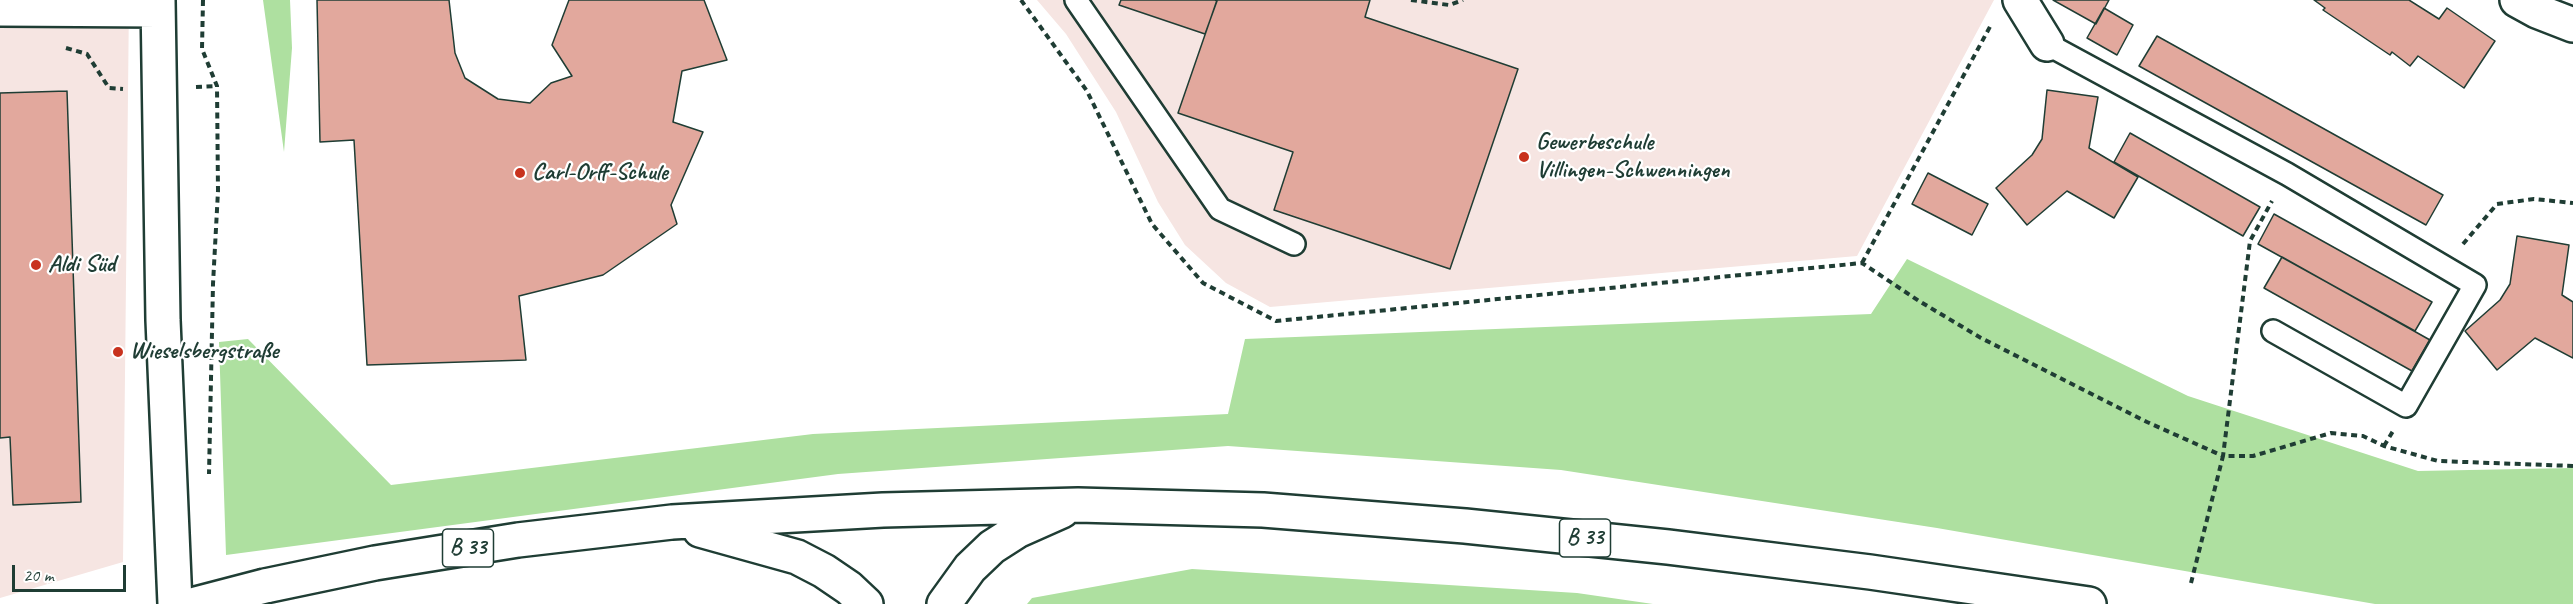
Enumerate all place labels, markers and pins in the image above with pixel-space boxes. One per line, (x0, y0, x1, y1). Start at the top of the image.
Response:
place label: Gewerbeschule Villingen-Schwenningen (1536, 129, 1730, 185)
marker: Gewerbeschule Villingen-Schwenningen (1517, 150, 1531, 164)
place label: Carl-Orff-Schule (532, 159, 668, 187)
marker: Carl-Orff-Schule (513, 166, 527, 180)
place label: Aldi Süd (48, 251, 115, 279)
marker: Aldi Süd (29, 258, 43, 272)
place label: Wieselsbergstraße (130, 338, 278, 366)
marker: Wieselsbergstraße (111, 345, 125, 359)

